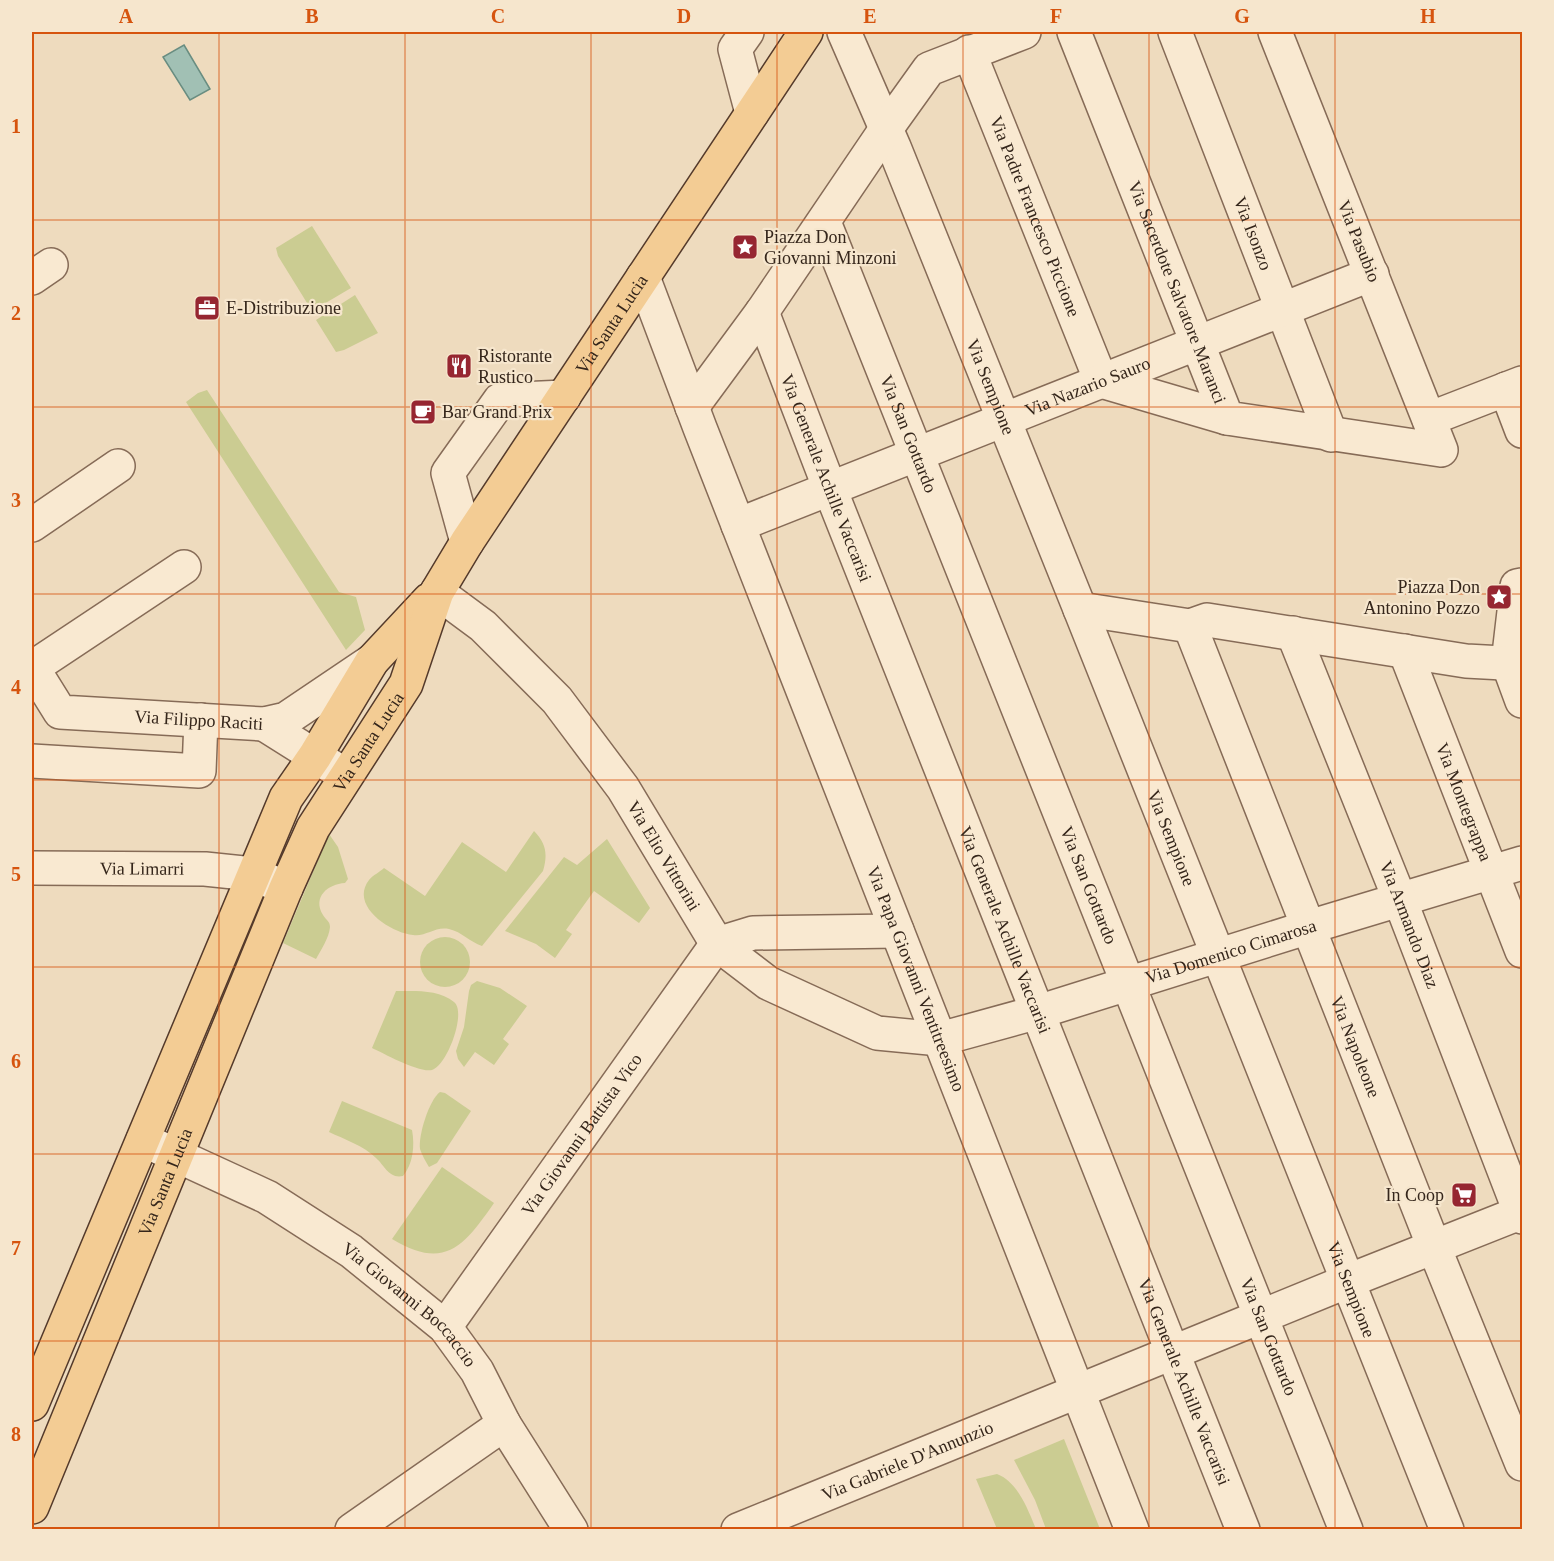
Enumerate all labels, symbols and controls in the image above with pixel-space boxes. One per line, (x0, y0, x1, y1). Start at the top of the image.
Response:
text: A (119, 5, 134, 27)
text: B (305, 5, 319, 27)
text: C (491, 5, 505, 27)
text: D (677, 5, 691, 27)
text: E (863, 5, 877, 27)
text: F (1050, 5, 1062, 27)
text: G (1234, 5, 1250, 27)
text: H (1420, 5, 1436, 27)
street label: Via Padre Francesco Piccione (986, 113, 1084, 320)
text: 1 (11, 115, 21, 137)
street label: Via Sacerdote Salvatore Maranci (1124, 178, 1230, 406)
street label: Via Isonzo (1230, 194, 1276, 273)
street label: Via Pasubio (1334, 197, 1384, 285)
place label: Piazza Don Giovanni Minzoni (764, 227, 897, 268)
place icon: Piazza Don Giovanni Minzoni (730, 232, 760, 262)
street label: Via Santa Lucia (571, 271, 652, 378)
office icon: E-Distribuzione (192, 293, 222, 323)
place label: E-Distribuzione (226, 298, 341, 318)
text: 2 (11, 302, 21, 324)
street label: Via Sempione (962, 336, 1019, 438)
place label: Ristorante Rustico (478, 346, 552, 387)
restaurant icon: Ristorante Rustico (444, 351, 474, 381)
street label: Via Nazario Sauro (1022, 353, 1153, 420)
street label: Via Generale Achille Vaccarisi (777, 371, 876, 585)
street label: Via San Gottardo (876, 372, 941, 496)
cafe icon: Bar Grand Prix (408, 397, 438, 427)
place label: Bar Grand Prix (442, 402, 552, 422)
text: 3 (11, 489, 21, 511)
place label: Piazza Don Antonino Pozzo (1364, 577, 1480, 618)
place icon: Piazza Don Antonino Pozzo (1484, 582, 1514, 612)
text: 4 (11, 676, 21, 698)
street label: Via Santa Lucia (329, 688, 408, 796)
street label: Via Filippo Raciti (134, 706, 264, 734)
street label: Via Montegrappa (1432, 740, 1496, 864)
street label: Via Sempione (1143, 787, 1199, 889)
street label: Via Elio Vittorini (623, 797, 705, 914)
street label: Via Generale Achille Vaccarisi (955, 823, 1055, 1036)
street label: Via San Gottardo (1056, 823, 1121, 947)
street label: Via Limarri (100, 858, 184, 879)
street label: Via Armando Diaz (1375, 858, 1443, 991)
text: 5 (11, 863, 21, 885)
street label: Via Papa Giovanni Ventitreesimo (863, 863, 969, 1094)
street label: Via Domenico Cimarosa (1143, 915, 1319, 988)
street label: Via Napoleone (1326, 993, 1384, 1100)
text: 6 (11, 1050, 21, 1072)
street label: Via Giovanni Battista Vico (517, 1050, 646, 1220)
street label: Via Santa Lucia (134, 1125, 196, 1239)
supermarket icon: In Coop (1449, 1180, 1479, 1210)
place label: In Coop (1386, 1185, 1444, 1205)
text: 7 (11, 1237, 21, 1259)
street label: Via Giovanni Boccaccio (339, 1238, 481, 1371)
street label: Via Sempione (1323, 1239, 1379, 1340)
street label: Via Generale Achille Vaccarisi (1134, 1275, 1234, 1488)
street label: Via San Gottardo (1236, 1275, 1301, 1398)
street label: Via Gabriele D'Annunzio (819, 1417, 996, 1505)
text: 8 (11, 1423, 21, 1445)

